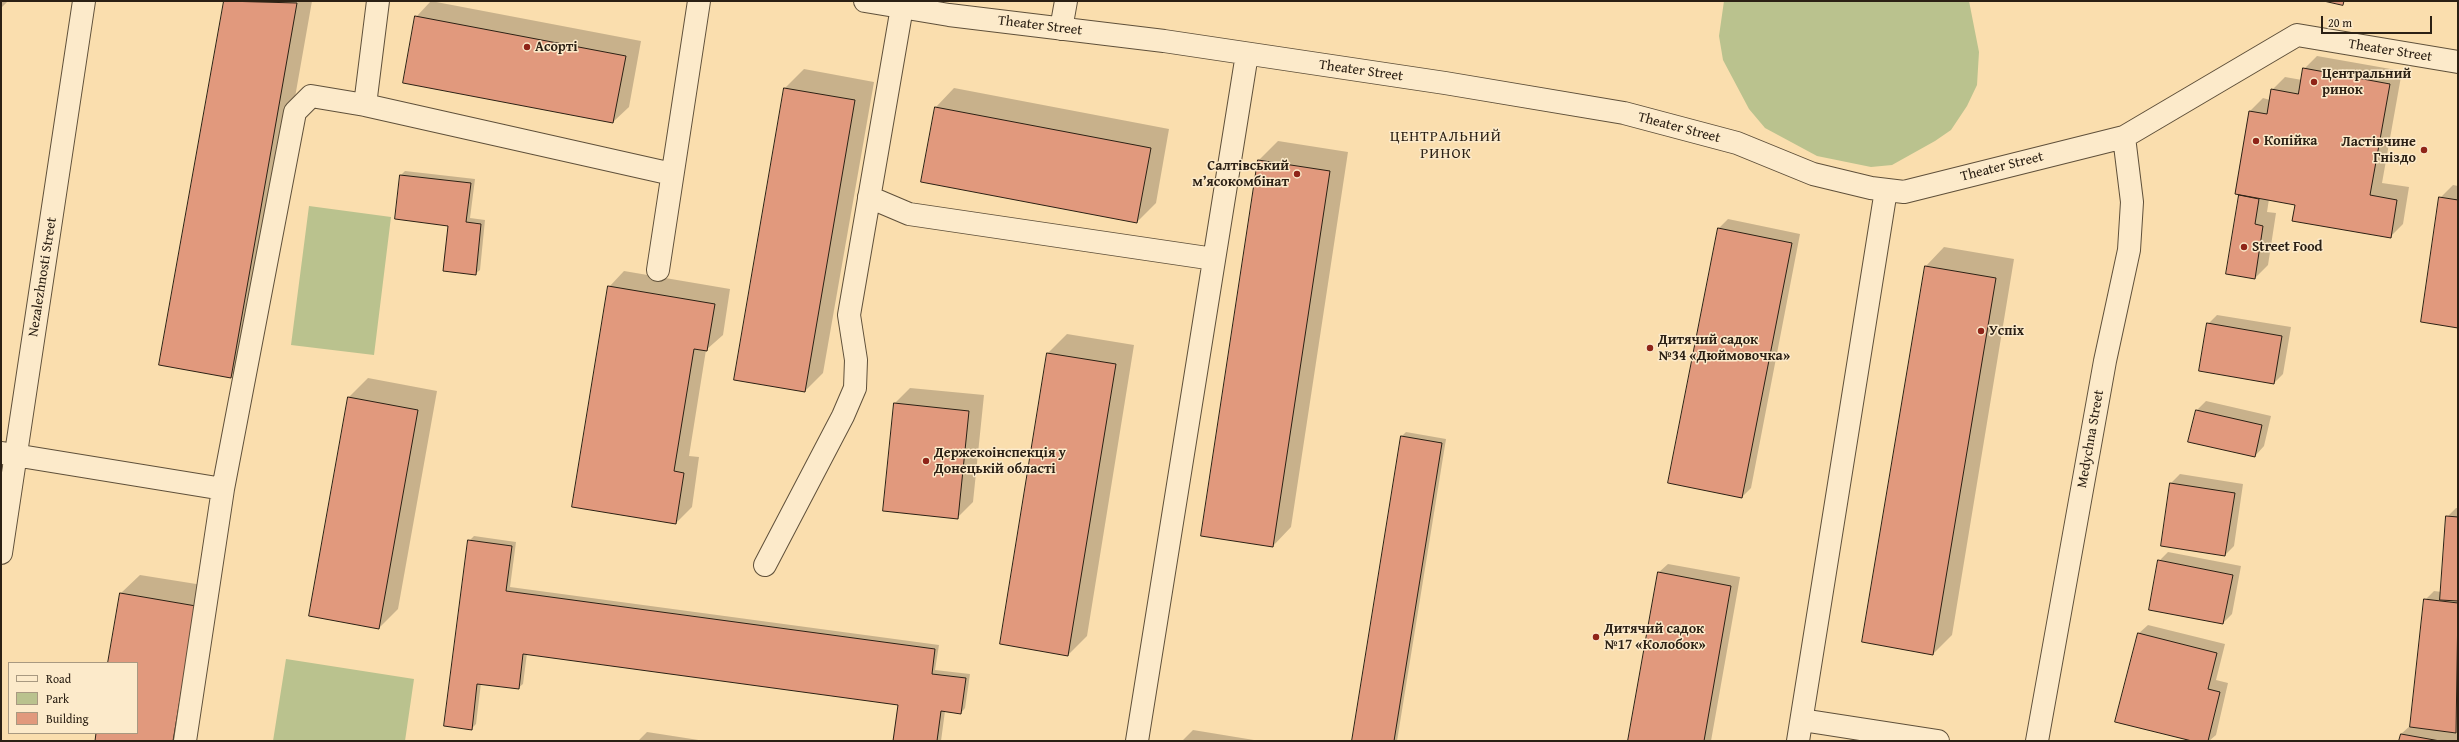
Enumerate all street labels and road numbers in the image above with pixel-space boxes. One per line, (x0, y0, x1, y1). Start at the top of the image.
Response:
street label: Theater Street (997, 13, 1083, 39)
street label: Theater Street (2347, 36, 2433, 66)
street label: Theater Street (1318, 57, 1404, 85)
street label: Theater Street (1636, 109, 1722, 147)
street label: Theater Street (1959, 149, 2045, 185)
street label: Nezalezhnosti Street (25, 216, 61, 338)
street label: Medychna Street (2074, 389, 2108, 489)

